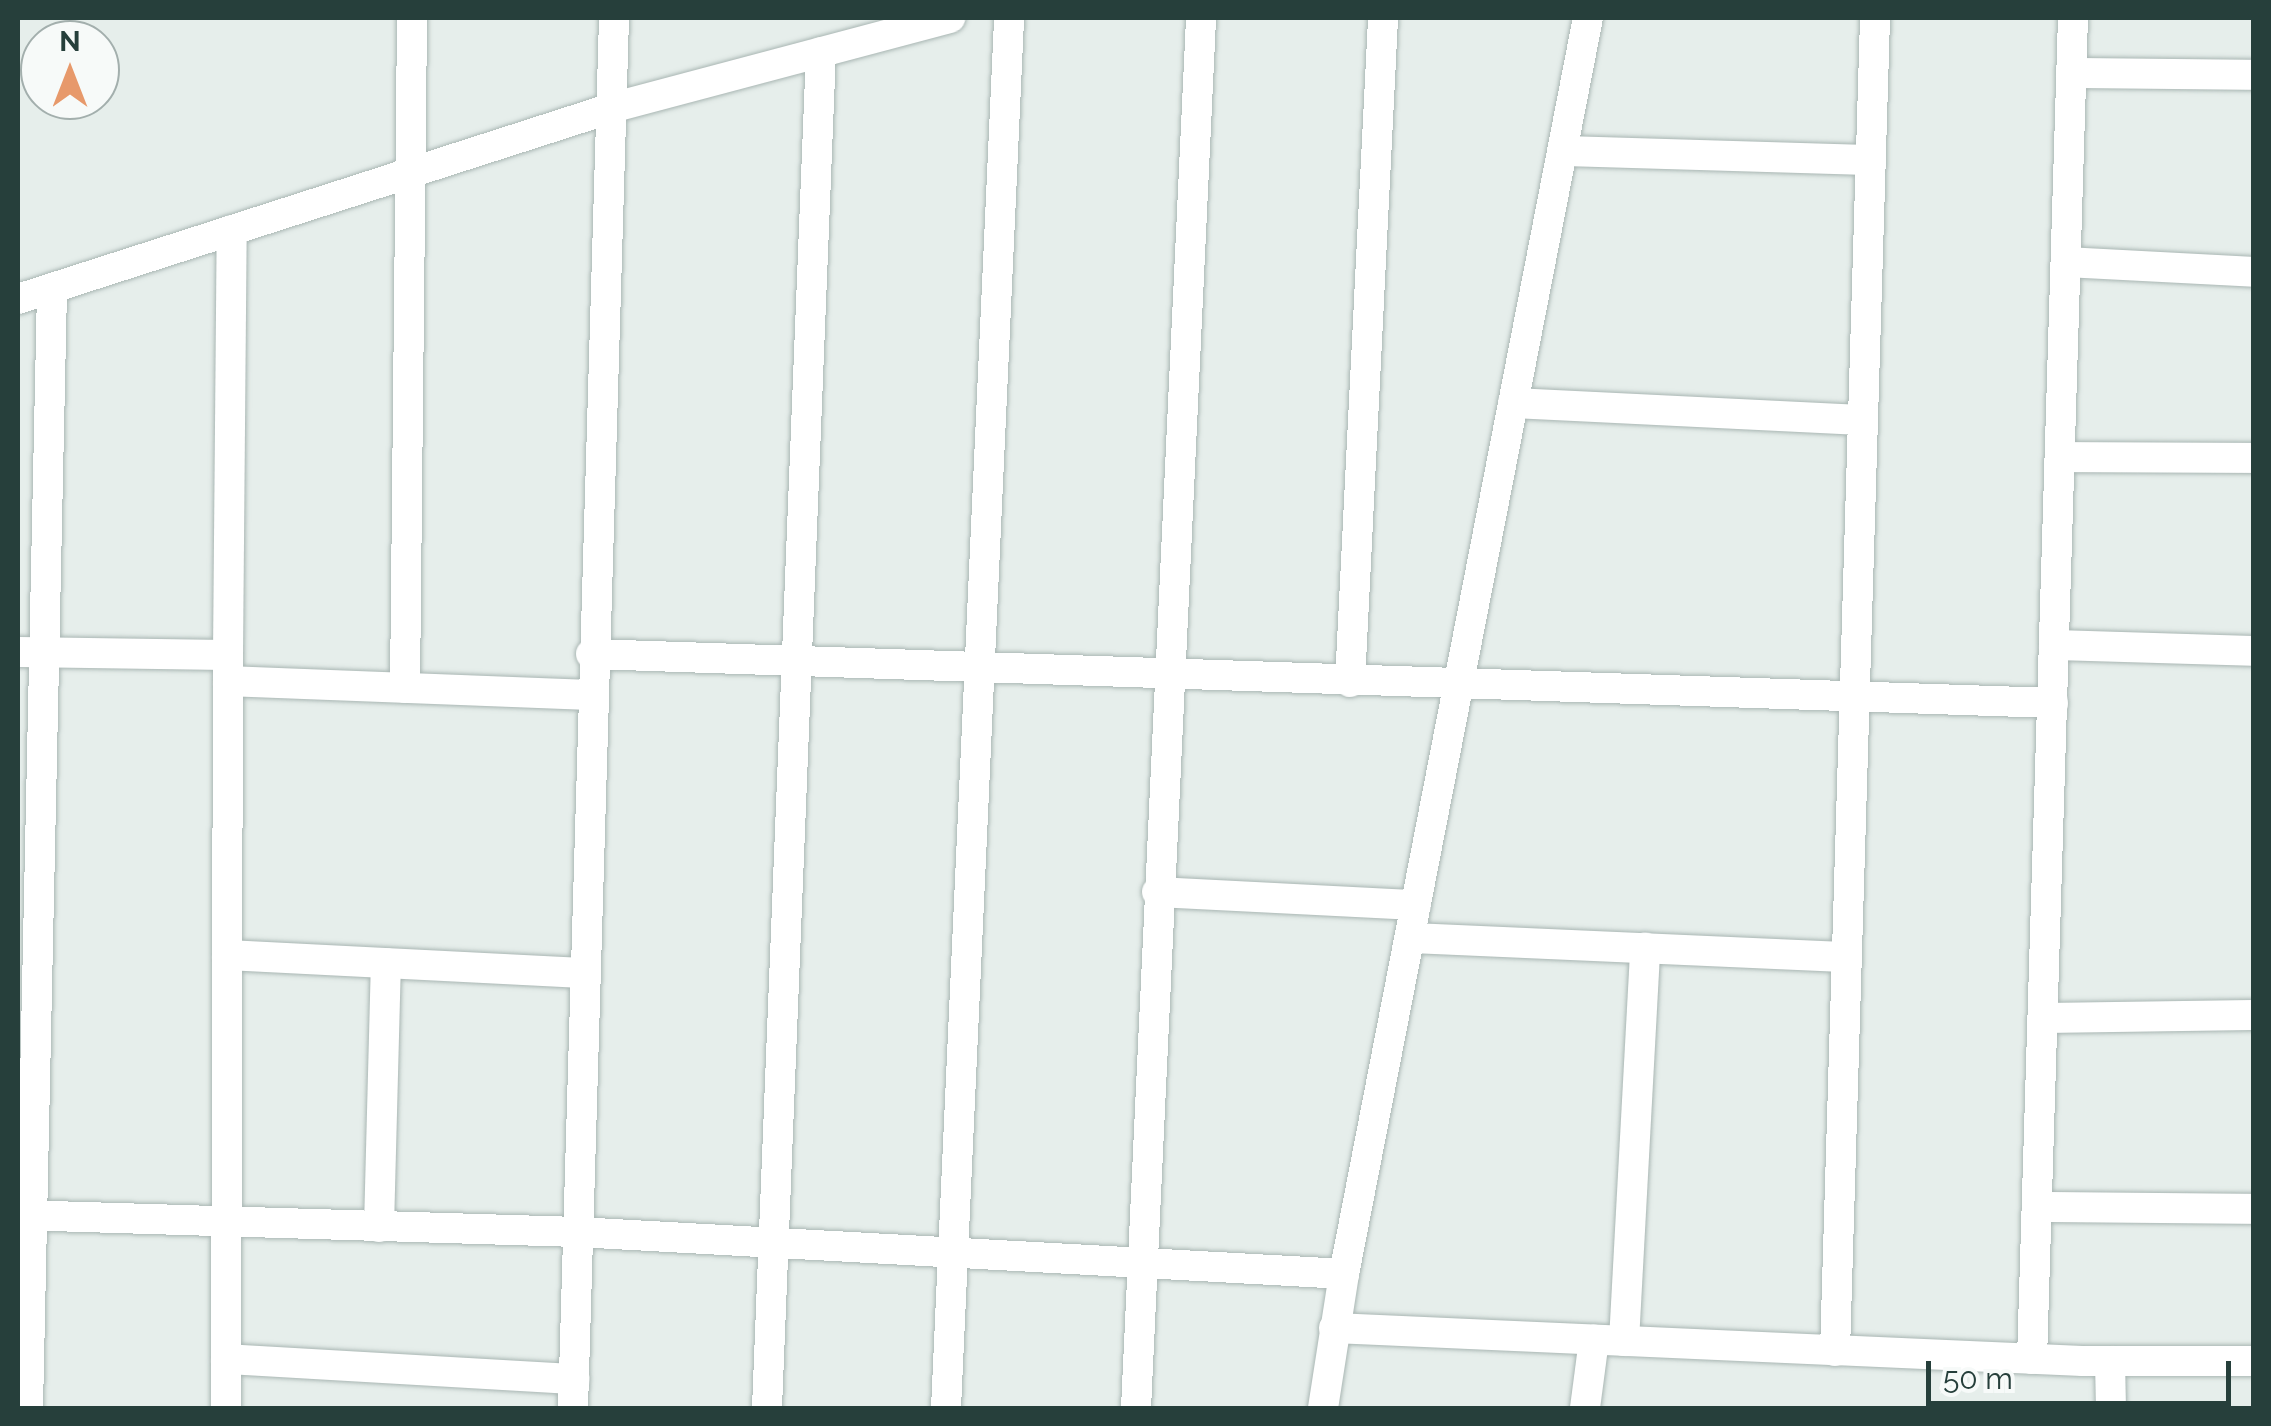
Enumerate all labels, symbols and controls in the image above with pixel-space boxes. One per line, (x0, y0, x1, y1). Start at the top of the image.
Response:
north arrow (20, 20, 120, 120)
text: N (59, 25, 81, 58)
scale bar (1931, 1341, 2236, 1403)
text: 50 m (1943, 1361, 2013, 1396)

